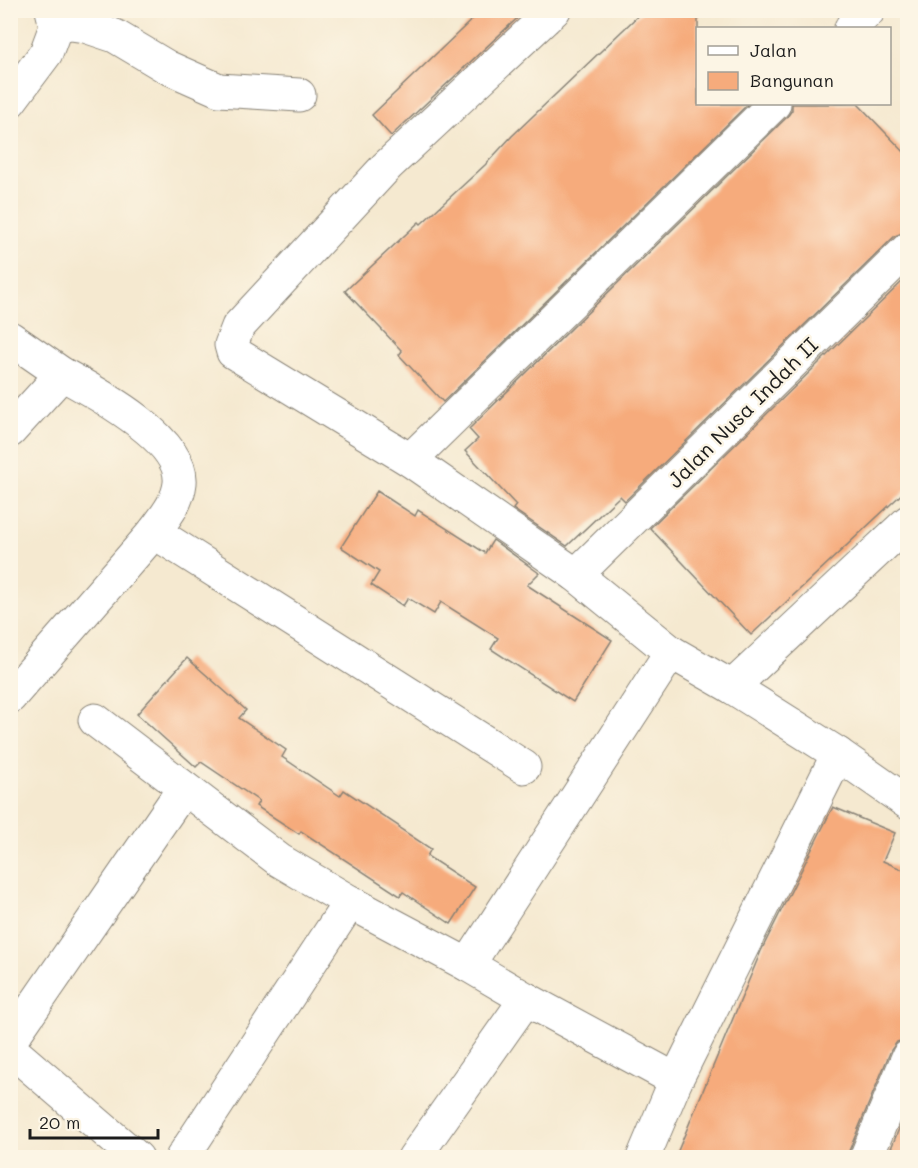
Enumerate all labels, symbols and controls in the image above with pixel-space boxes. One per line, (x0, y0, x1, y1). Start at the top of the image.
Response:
legend (696, 27, 891, 105)
text: Jalan (750, 38, 797, 62)
text: Bangunan (750, 68, 834, 92)
street label: Jalan Nusa Indah II (661, 331, 823, 493)
scale bar (30, 1102, 158, 1140)
text: 20 m (39, 1110, 80, 1134)

